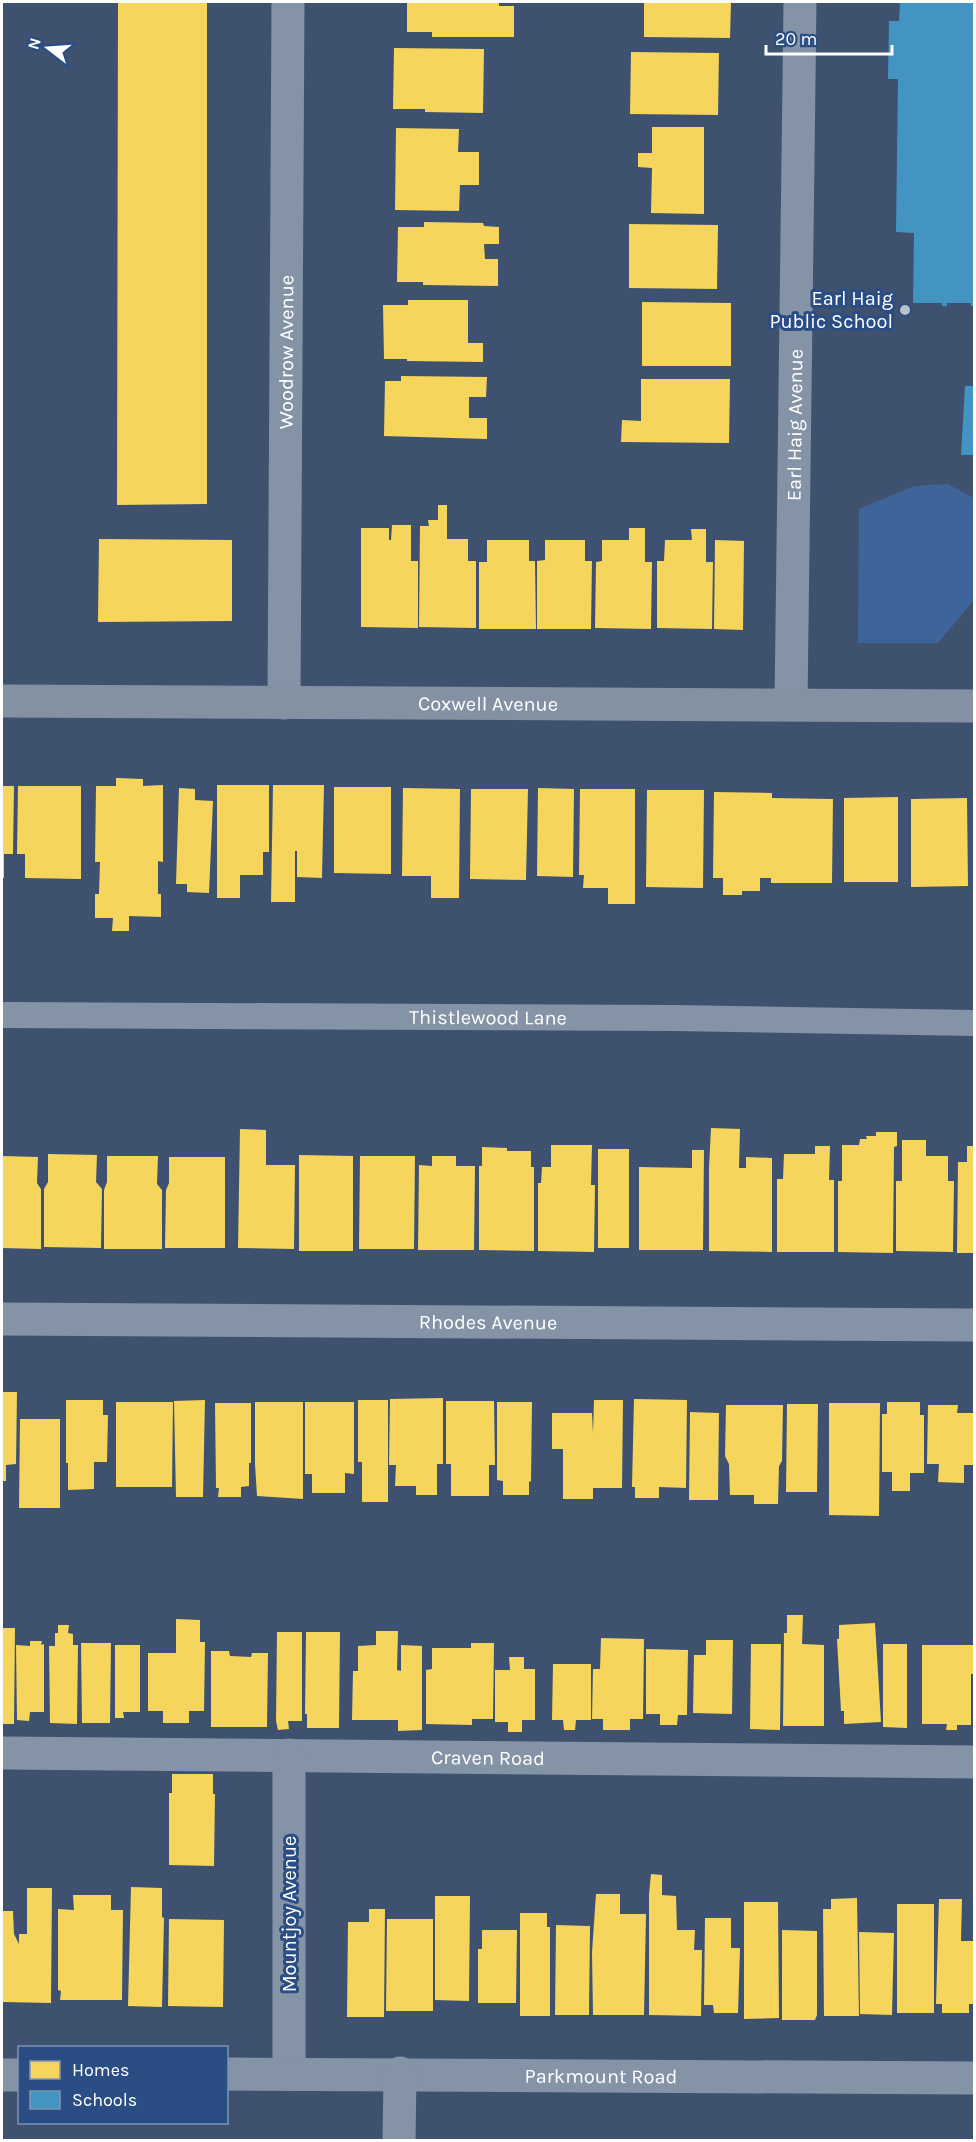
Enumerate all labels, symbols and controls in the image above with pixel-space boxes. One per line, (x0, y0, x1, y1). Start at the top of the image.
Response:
north arrow (18, 18, 78, 78)
scale bar (766, 18, 892, 56)
text: 20 m (775, 28, 817, 50)
text: N (23, 35, 45, 52)
street label: Woodrow Avenue (275, 275, 298, 429)
place label: Earl Haig Public School (769, 287, 893, 333)
marker: Earl Haig Public School (898, 303, 912, 317)
street label: Earl Haig Avenue (783, 349, 808, 501)
street label: Coxwell Avenue (418, 692, 558, 716)
street label: Thistlewood Lane (409, 1006, 567, 1030)
street label: Rhodes Avenue (419, 1311, 557, 1334)
street label: Craven Road (431, 1746, 545, 1770)
street label: Mountjoy Avenue (278, 1836, 301, 1992)
legend (18, 2046, 228, 2124)
text: Homes (72, 2059, 129, 2081)
street label: Parkmount Road (525, 2065, 677, 2088)
text: Schools (72, 2089, 137, 2111)

